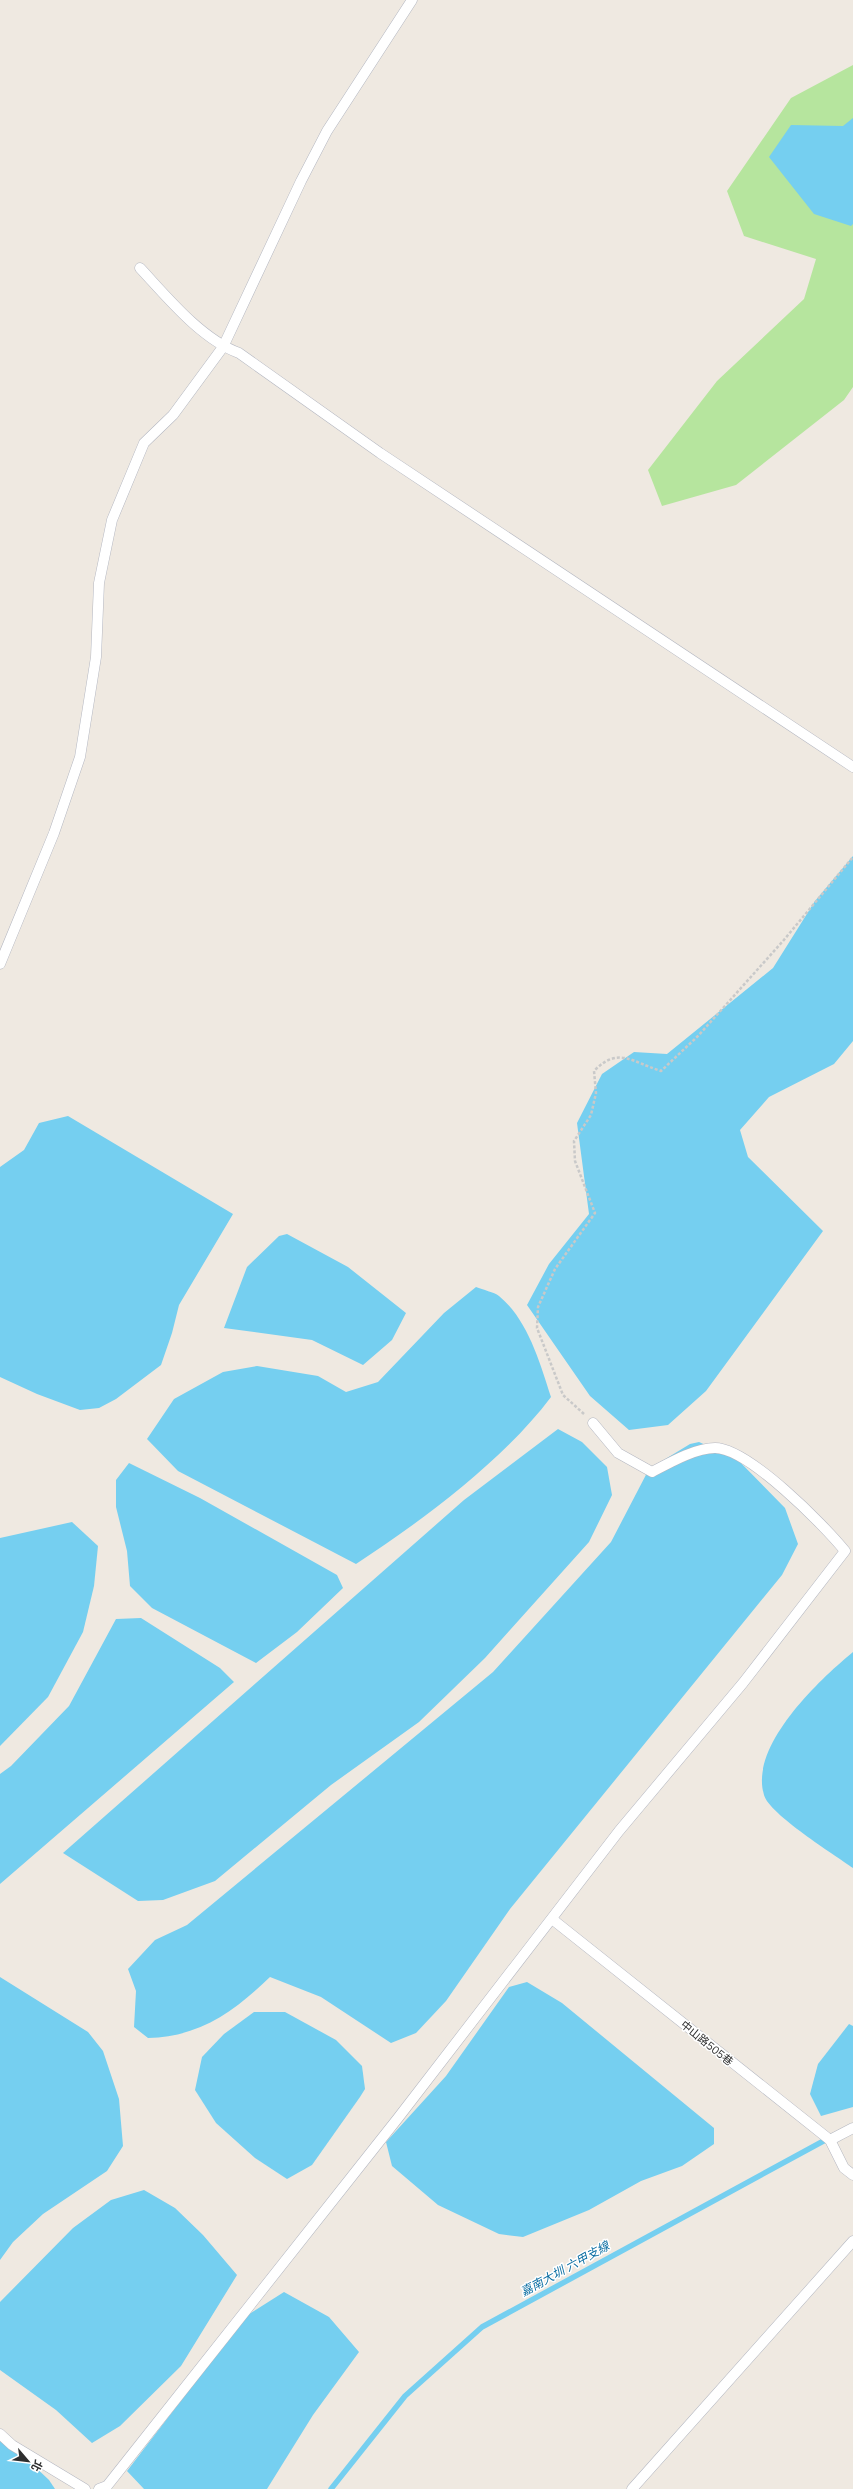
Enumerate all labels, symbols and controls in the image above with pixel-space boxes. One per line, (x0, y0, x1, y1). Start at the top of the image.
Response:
street label: 中山路505巷 (678, 2017, 736, 2069)
water label: 嘉南大圳 六甲支線 (518, 2237, 613, 2299)
north arrow (8, 2441, 48, 2481)
text: 北 (28, 2458, 46, 2474)

